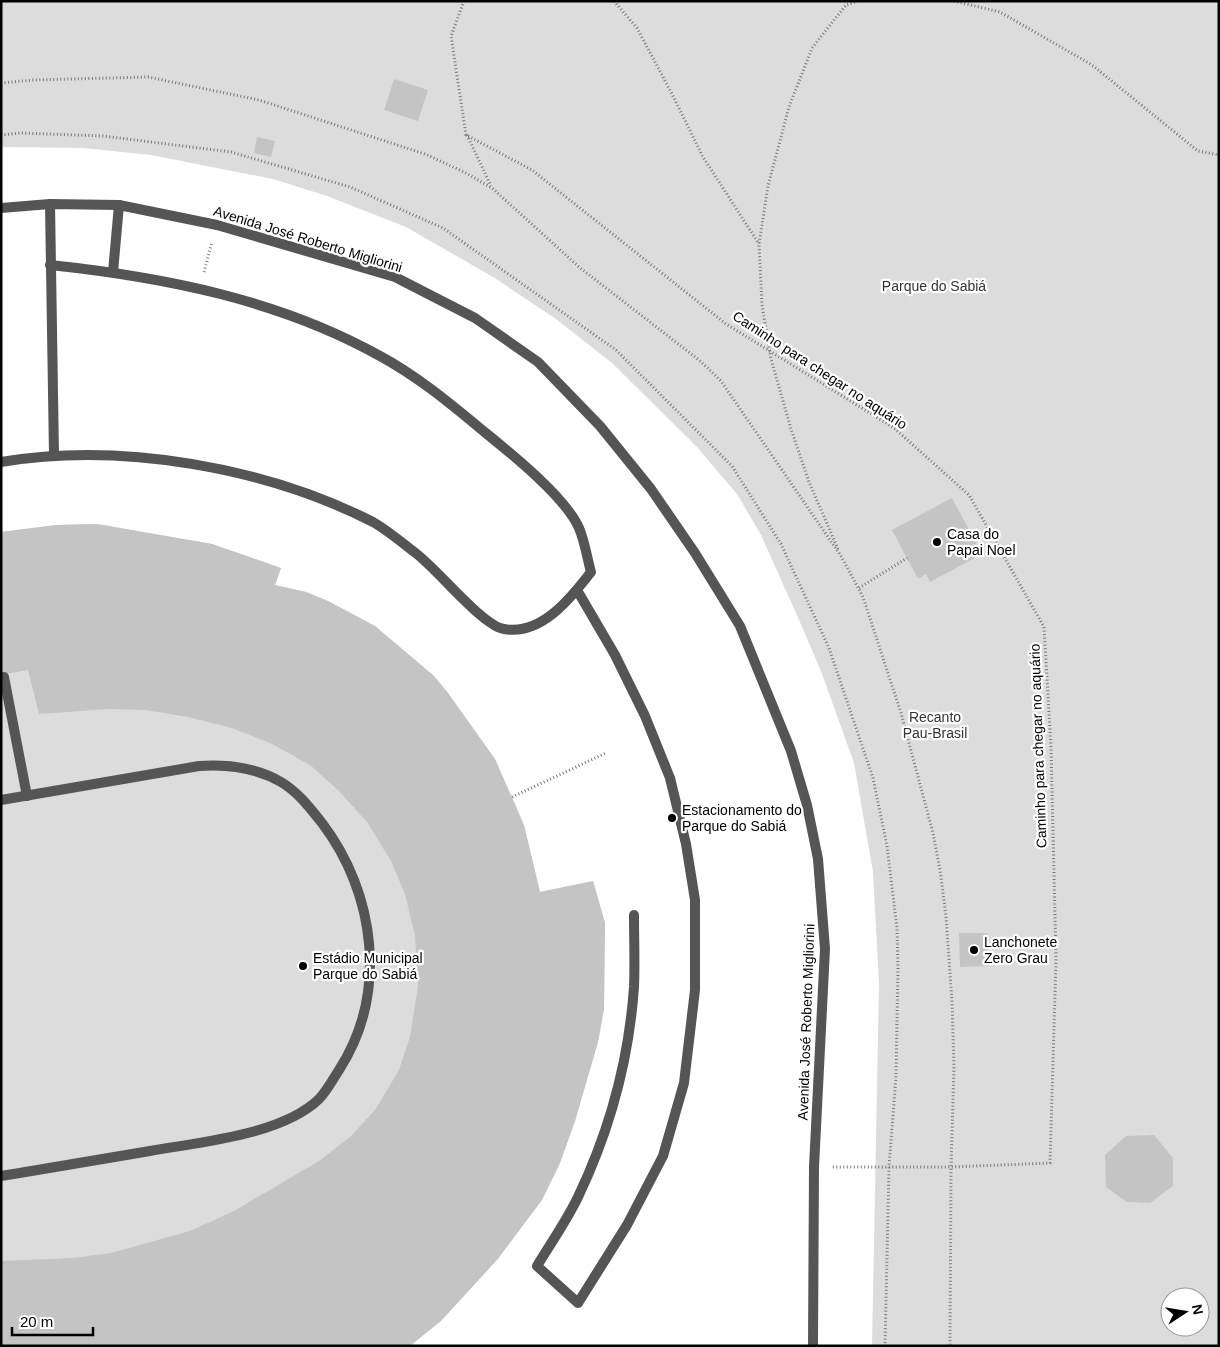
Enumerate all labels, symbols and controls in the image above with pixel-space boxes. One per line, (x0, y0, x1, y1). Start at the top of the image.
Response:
street label: Avenida José Roberto Migliorini (212, 203, 404, 275)
park label: Parque do Sabiá (882, 278, 986, 294)
street label: Caminho para chegar no aquário (730, 308, 910, 433)
place label: Casa do Papai Noel (947, 526, 1016, 558)
marker: Casa do Papai Noel (931, 536, 943, 548)
street label: Caminho para chegar no aquário (1026, 643, 1050, 849)
park label: Recanto Pau-Brasil (903, 709, 967, 741)
place label: Estacionamento do Parque do Sabiá (682, 802, 802, 834)
marker: Estacionamento do Parque do Sabiá (666, 812, 678, 824)
street label: Avenida José Roberto Migliorini (795, 923, 817, 1121)
place label: Lanchonete Zero Grau (984, 934, 1057, 966)
marker: Lanchonete Zero Grau (968, 944, 980, 956)
place label: Estádio Municipal Parque do Sabiá (313, 950, 423, 982)
marker: Estádio Municipal Parque do Sabiá (297, 960, 309, 972)
north arrow (1160, 1287, 1210, 1337)
text: N (1189, 1303, 1207, 1316)
scale bar (12, 1304, 94, 1336)
text: 20 m (20, 1313, 53, 1330)

